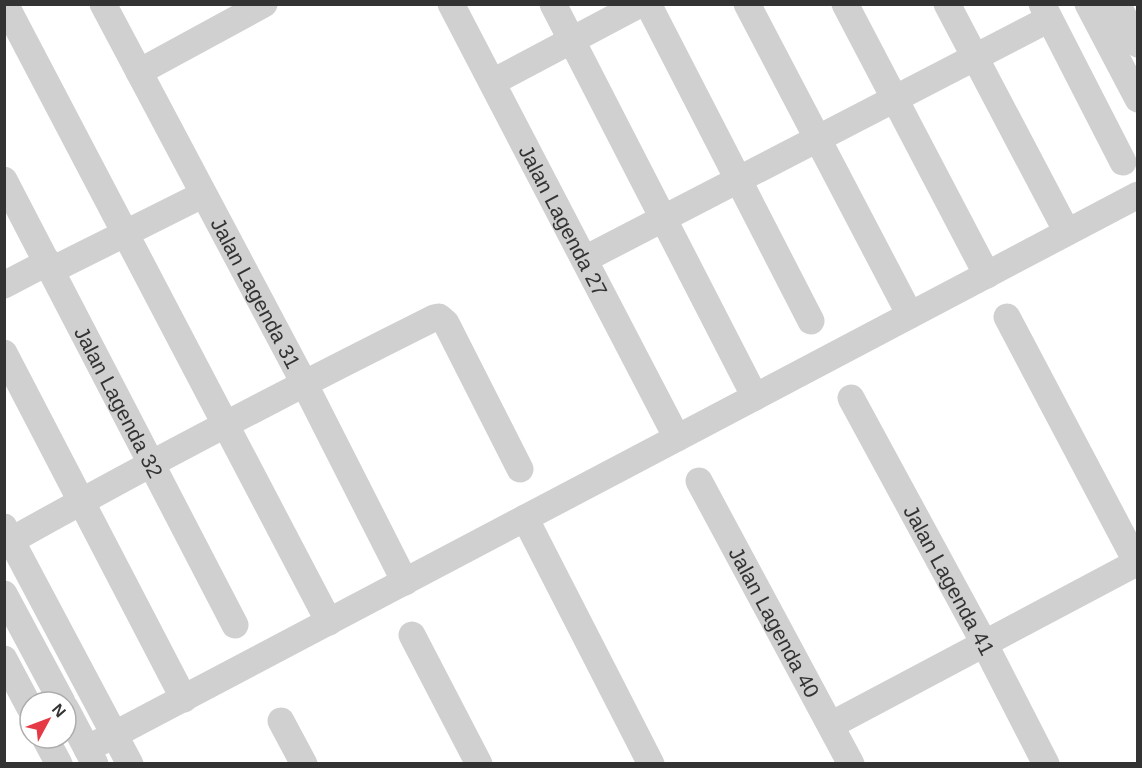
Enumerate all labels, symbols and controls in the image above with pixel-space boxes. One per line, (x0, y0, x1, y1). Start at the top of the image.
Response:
street label: Jalan Lagenda 27 (515, 141, 612, 300)
street label: Jalan Lagenda 31 (207, 214, 306, 372)
street label: Jalan Lagenda 32 (70, 322, 168, 481)
street label: Jalan Lagenda 41 (900, 501, 1000, 659)
street label: Jalan Lagenda 40 (725, 543, 824, 701)
north arrow (18, 690, 78, 750)
text: N (49, 701, 69, 720)

